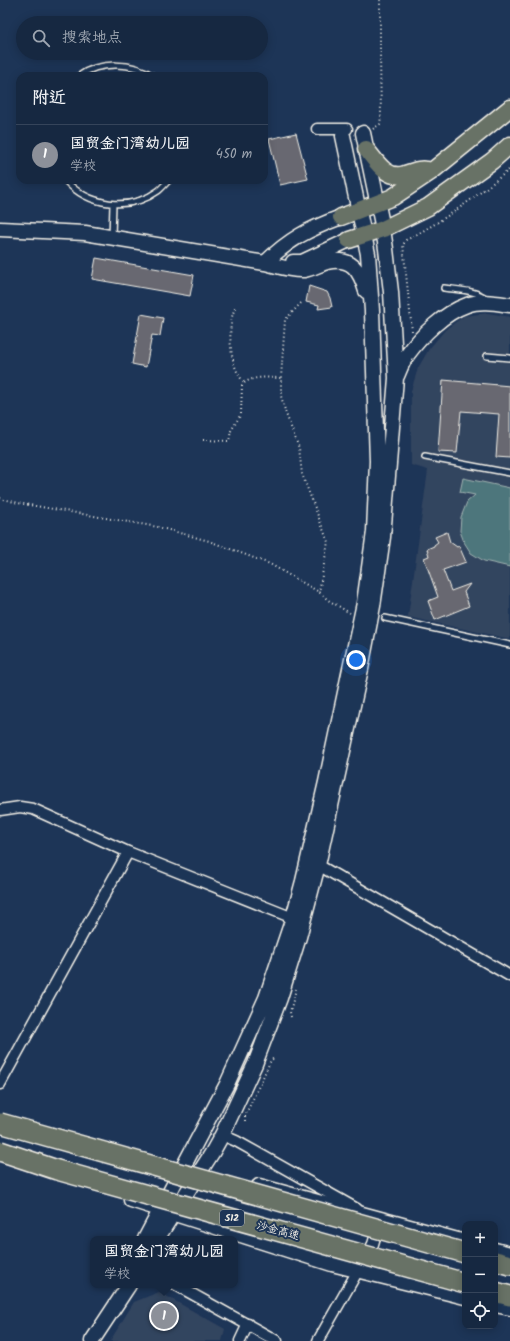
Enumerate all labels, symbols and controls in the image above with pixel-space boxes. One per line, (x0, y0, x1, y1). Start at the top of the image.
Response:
search box (16, 16, 268, 60)
text: 搜索地点 (62, 26, 122, 50)
icon: search (30, 27, 52, 49)
text: 附近 (32, 85, 66, 112)
text: 国贸金门湾幼儿园 (70, 132, 190, 156)
text: 1 (43, 144, 47, 165)
text: 450 m (216, 144, 252, 165)
text: 学校 (70, 156, 96, 177)
your location (346, 650, 366, 670)
road number: S12 (220, 1210, 244, 1226)
street label: 沙金高速 (254, 1217, 302, 1245)
map controls (462, 1221, 498, 1329)
button: + (462, 1221, 498, 1257)
popup (90, 1236, 238, 1288)
text: 国贸金门湾幼儿园 (104, 1240, 224, 1264)
button: − (462, 1257, 498, 1293)
text: 学校 (104, 1264, 130, 1285)
button: locate (462, 1293, 498, 1329)
pin: 1 (151, 1301, 177, 1331)

